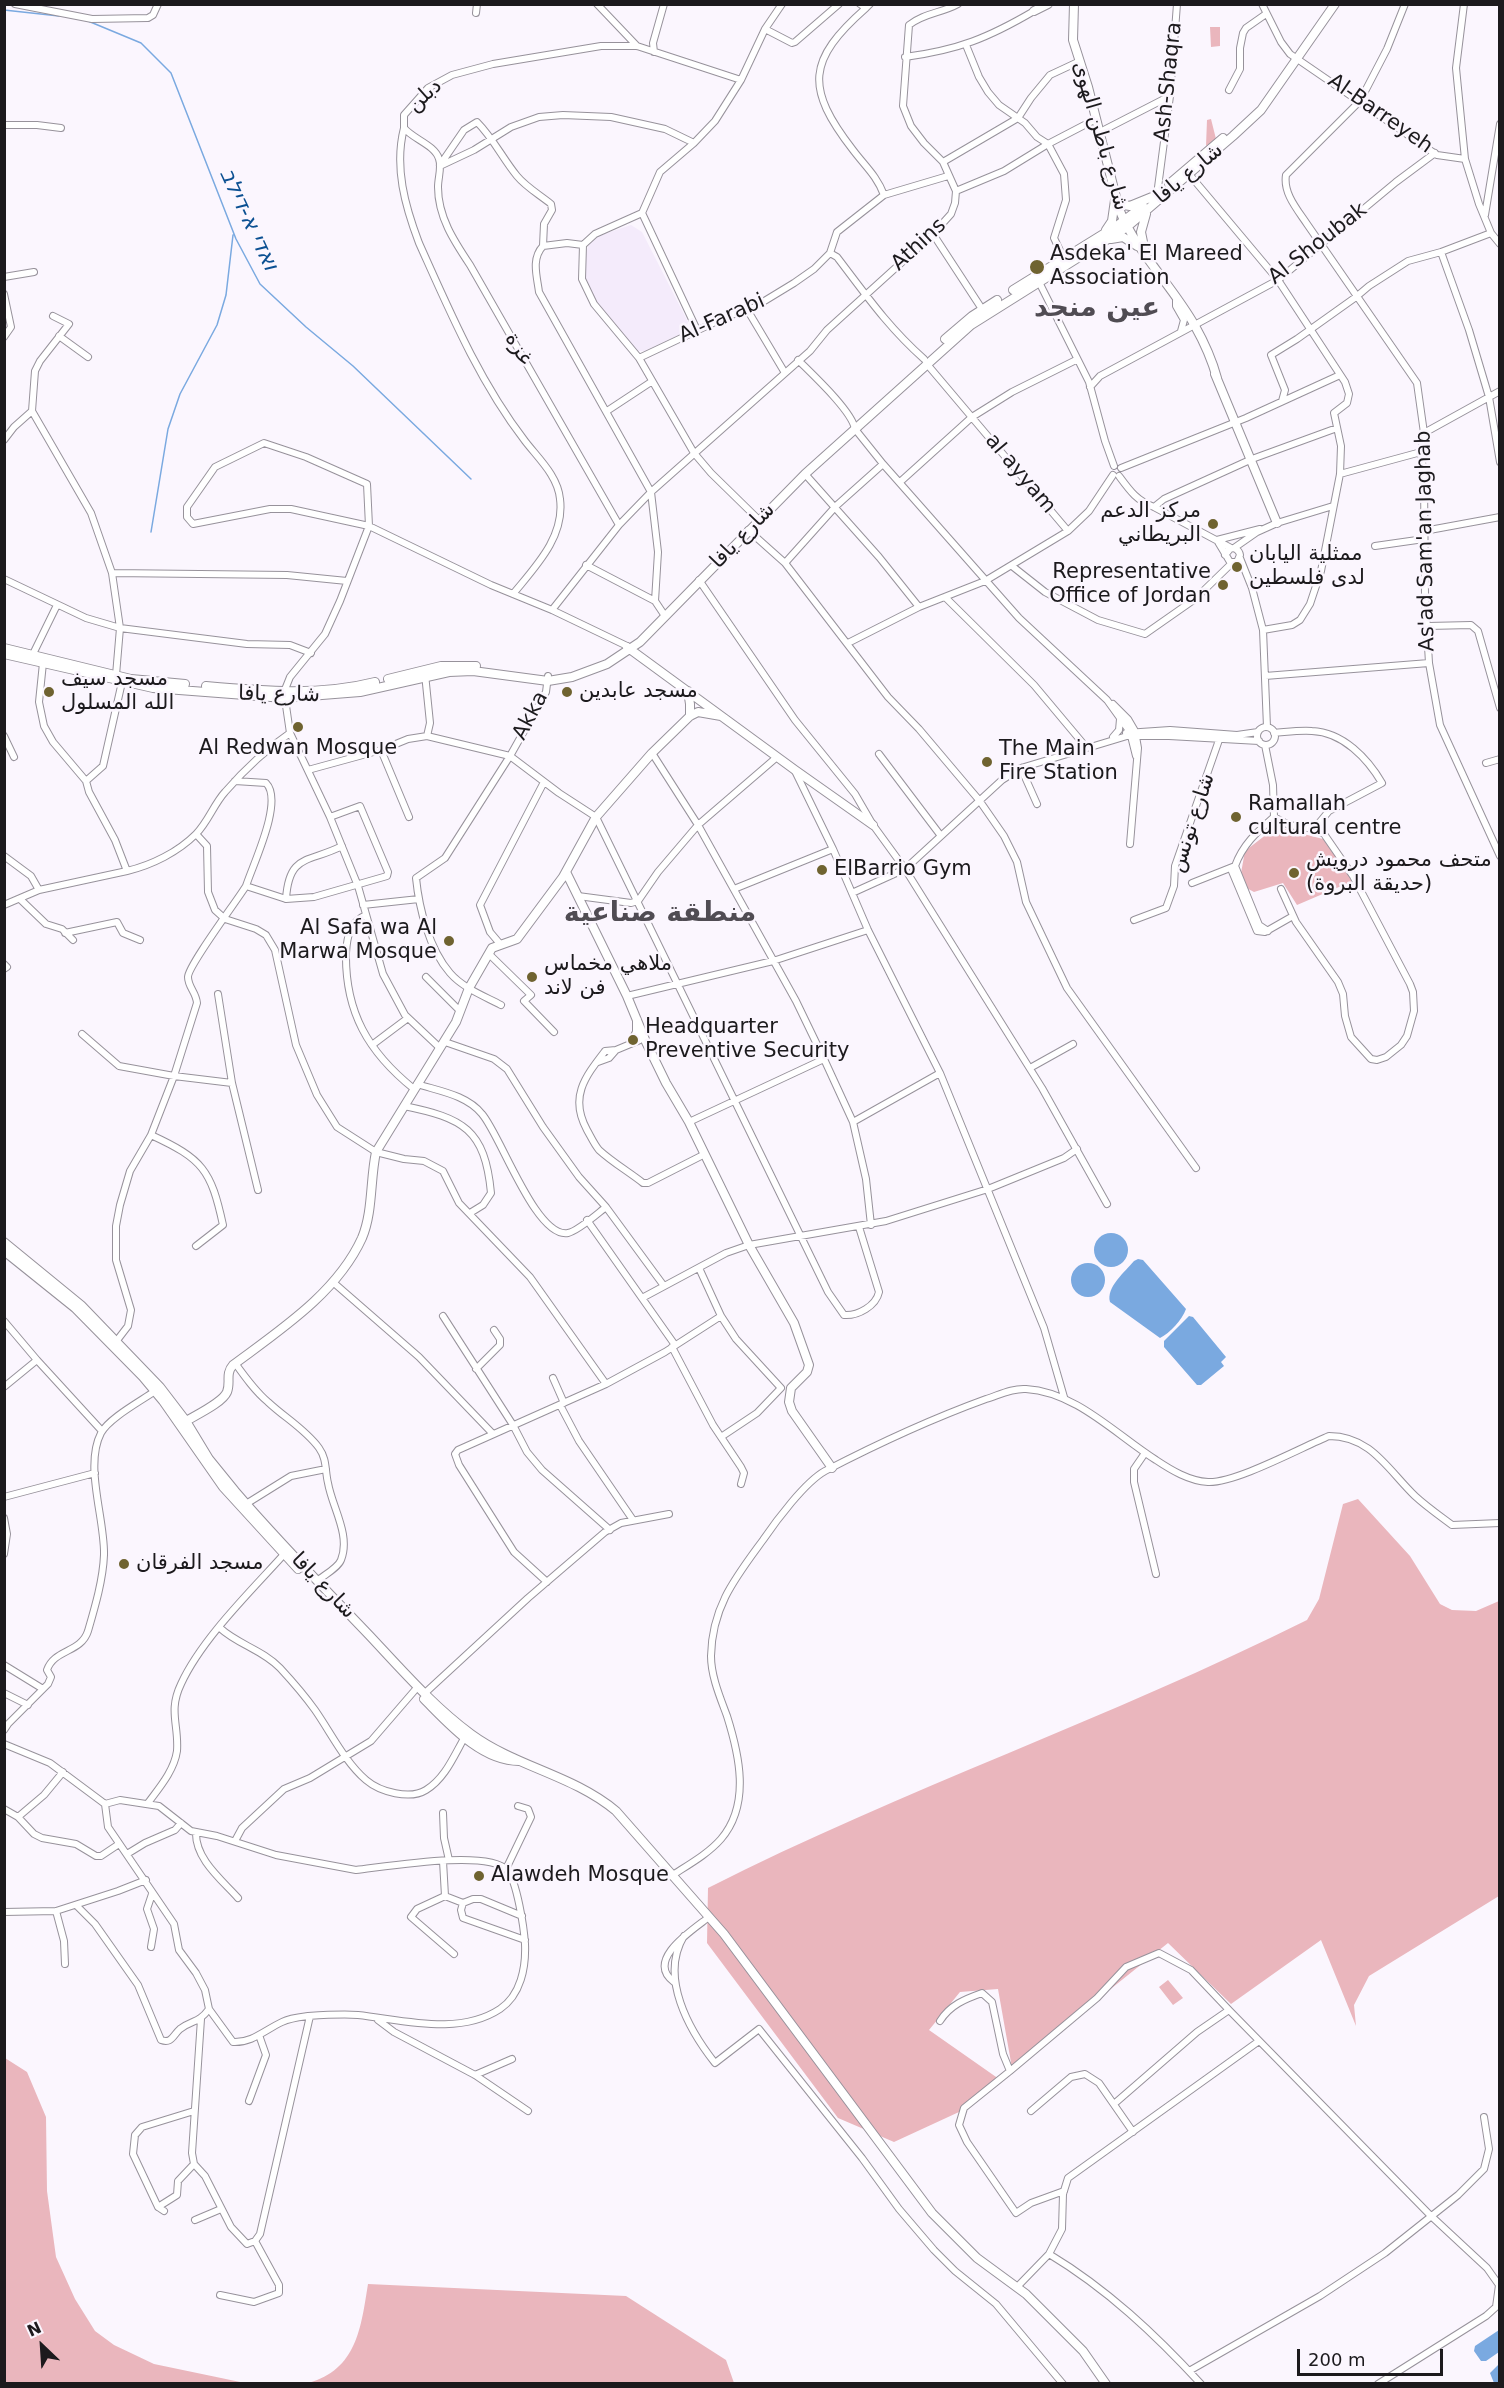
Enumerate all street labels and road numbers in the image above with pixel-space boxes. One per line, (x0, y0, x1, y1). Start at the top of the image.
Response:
street label: Ash-Shaqra (1150, 21, 1188, 143)
street label: شارع باطن الهوى (1067, 58, 1133, 214)
street label: Al-Barreyeh (1323, 69, 1437, 159)
street label: دبلن (402, 74, 448, 118)
street label: شارع يافا (1149, 138, 1229, 210)
street label: Al Shoubak (1264, 198, 1372, 290)
street label: Athins (886, 213, 952, 277)
street label: Al-Farabi (675, 289, 769, 349)
street label: غزة (499, 328, 537, 370)
street label: al ayyam (979, 429, 1061, 519)
street label: As'ad Sam'an Jaghab (1411, 430, 1441, 652)
street label: شارع يافا (705, 498, 781, 574)
street label: شارع يافا (238, 682, 320, 708)
street label: Akka (508, 687, 554, 745)
street label: شارع تونس (1165, 770, 1221, 876)
street label: شارع يافا (285, 1548, 361, 1624)

